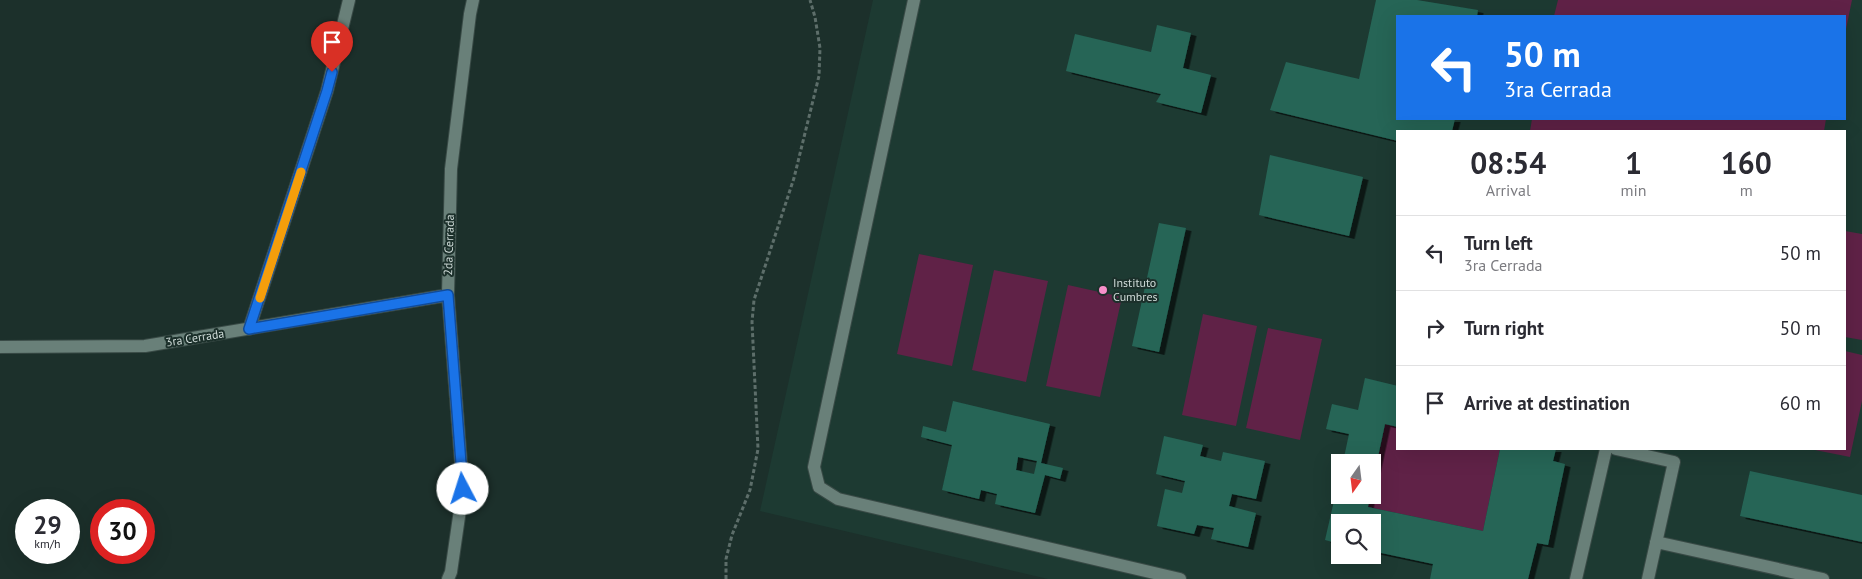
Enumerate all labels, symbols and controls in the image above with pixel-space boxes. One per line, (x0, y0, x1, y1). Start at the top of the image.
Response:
pin (311, 21, 353, 72)
icon: arrive (318, 28, 346, 56)
text: 50 m (1504, 31, 1581, 77)
icon: left (1421, 35, 1486, 100)
text: 3ra Cerrada (1504, 75, 1612, 103)
text: 08:54 (1470, 143, 1546, 182)
text: 1 (1625, 143, 1642, 182)
text: 160 (1721, 143, 1772, 182)
text: Arrival (1486, 180, 1531, 200)
text: min (1621, 180, 1647, 200)
text: m (1740, 180, 1753, 200)
street label: 2da Cerrada (440, 214, 457, 276)
text: Turn left (1464, 231, 1533, 255)
icon: left (1421, 239, 1449, 267)
text: 50 m (1780, 241, 1821, 265)
text: 3ra Cerrada (1464, 255, 1542, 275)
place label: Instituto Cumbres (1113, 275, 1158, 304)
marker: Instituto Cumbres (1097, 284, 1109, 296)
icon: right (1421, 314, 1449, 342)
text: Turn right (1464, 316, 1544, 340)
text: 50 m (1780, 316, 1821, 340)
street label: 3ra Cerrada (165, 325, 225, 350)
icon: arrive (1421, 389, 1449, 417)
text: Arrive at destination (1464, 391, 1630, 415)
text: 60 m (1780, 391, 1821, 415)
north arrow (1331, 454, 1381, 504)
map controls (1331, 454, 1381, 564)
position arrow (436, 462, 488, 514)
speed limit sign: 30 (90, 499, 155, 564)
text: 29 (33, 509, 62, 541)
button: search (1331, 514, 1381, 564)
text: km/h (34, 536, 61, 551)

